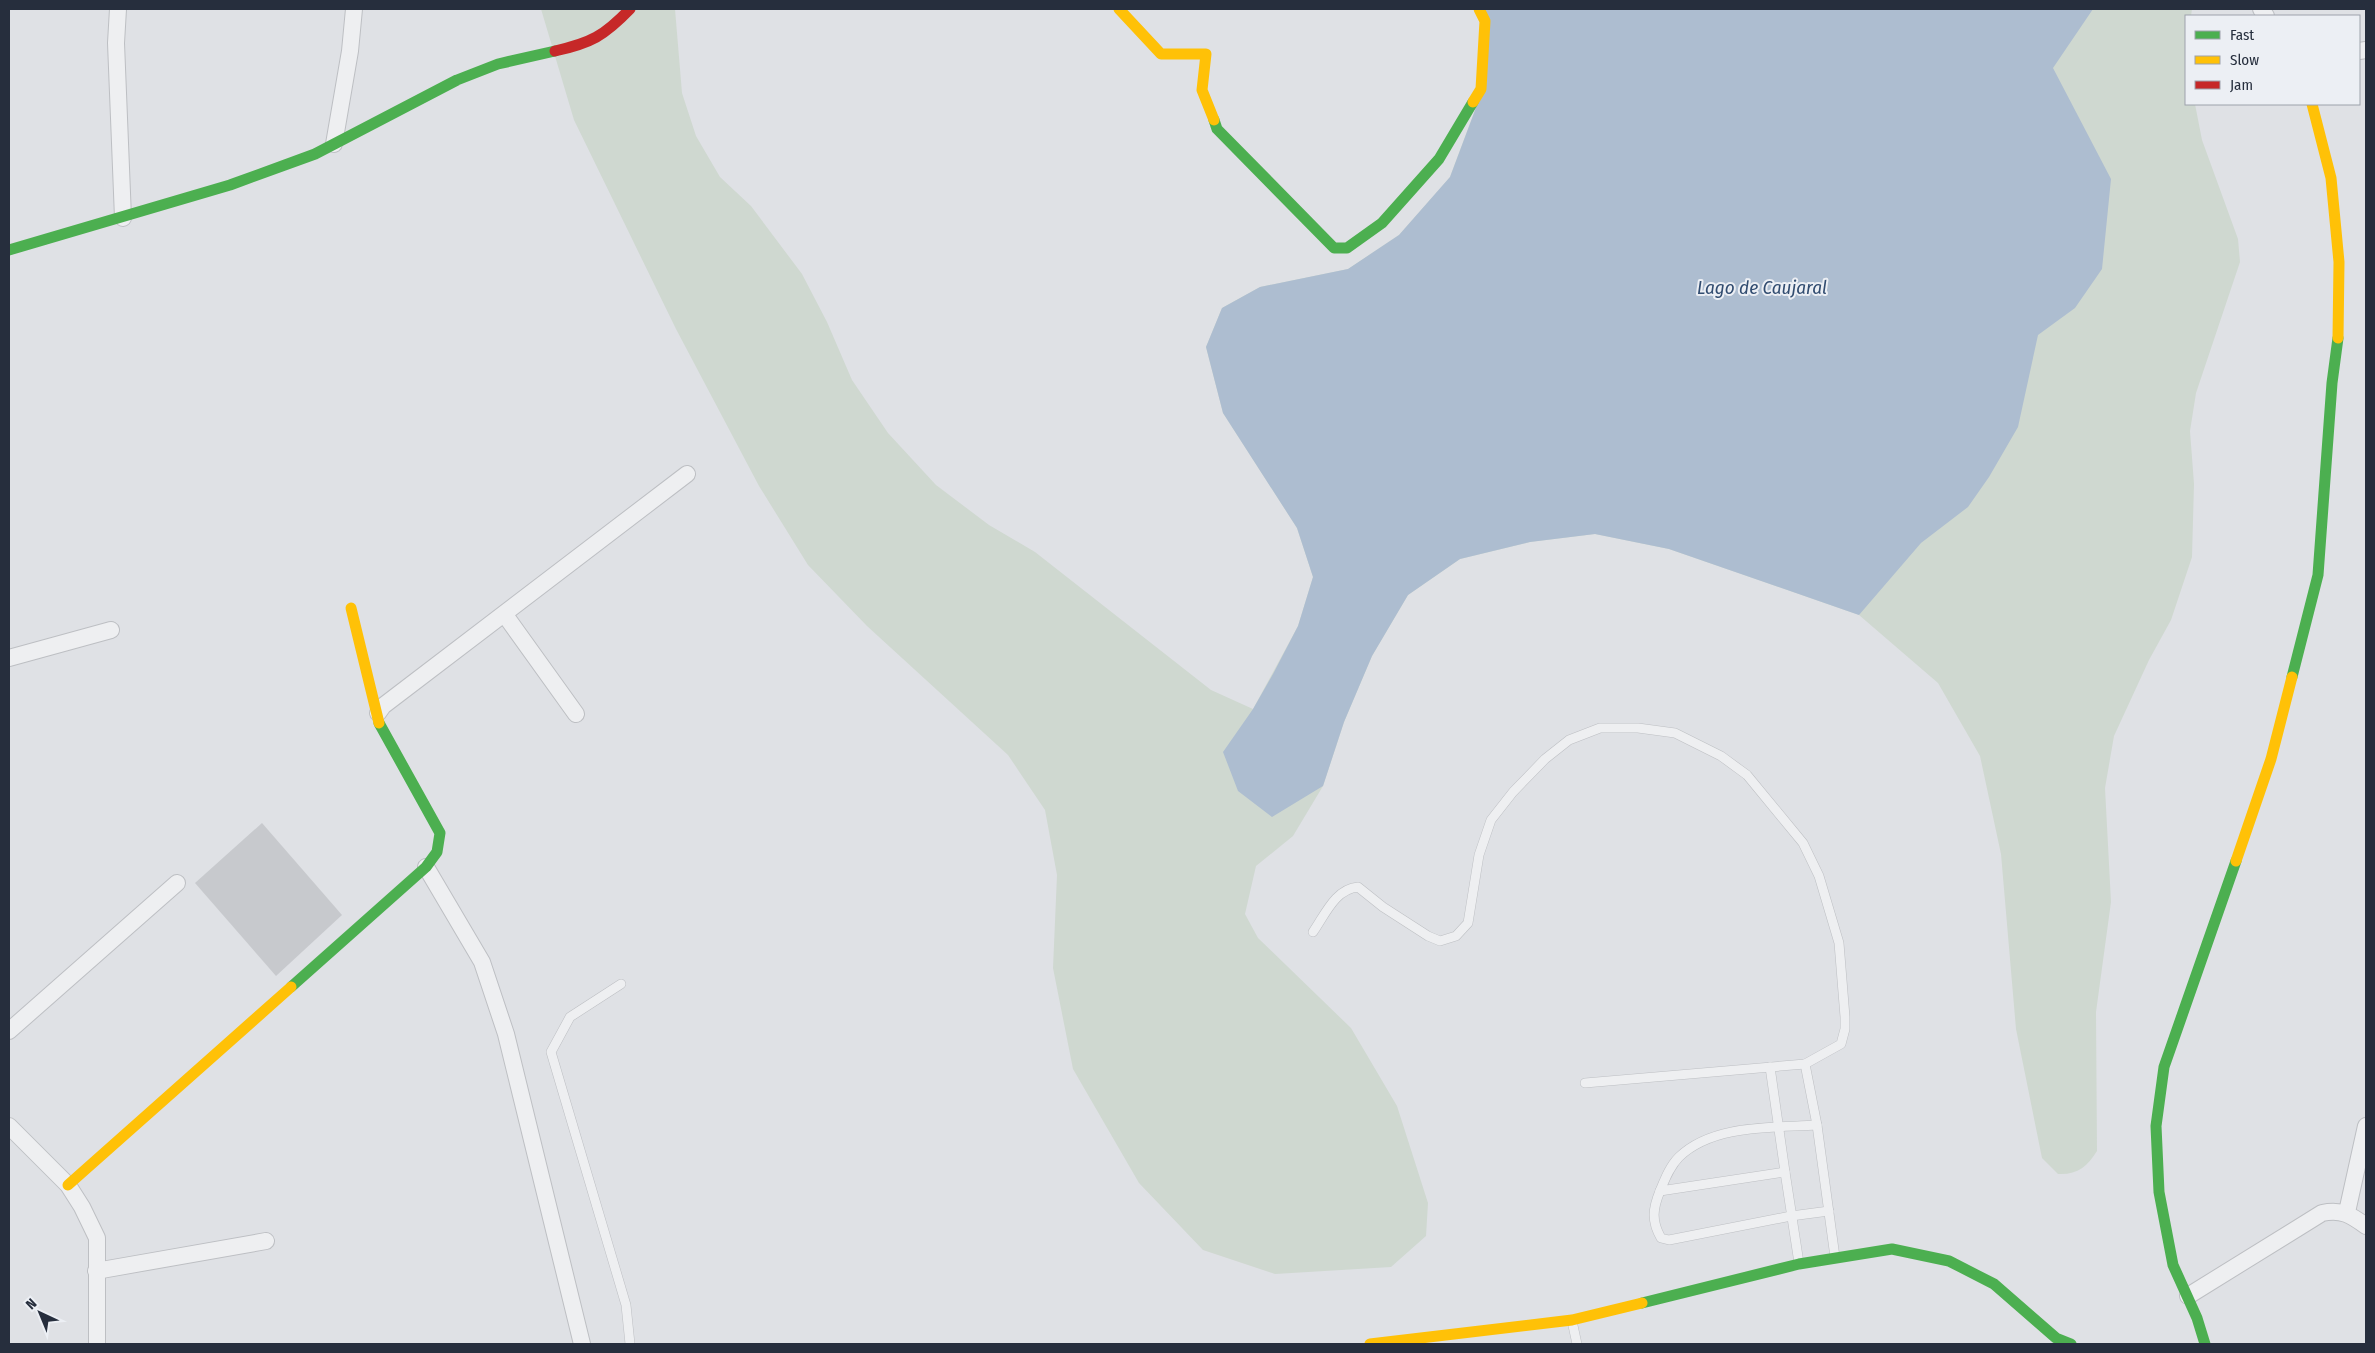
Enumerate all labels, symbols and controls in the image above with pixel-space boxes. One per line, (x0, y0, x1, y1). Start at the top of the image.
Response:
legend (2185, 15, 2360, 105)
text: Fast (2230, 26, 2254, 44)
text: Slow (2230, 51, 2259, 69)
text: Jam (2230, 76, 2253, 94)
water label: Lago de Caujaral (1697, 276, 1827, 299)
north arrow (15, 1288, 65, 1338)
text: N (22, 1295, 40, 1313)

